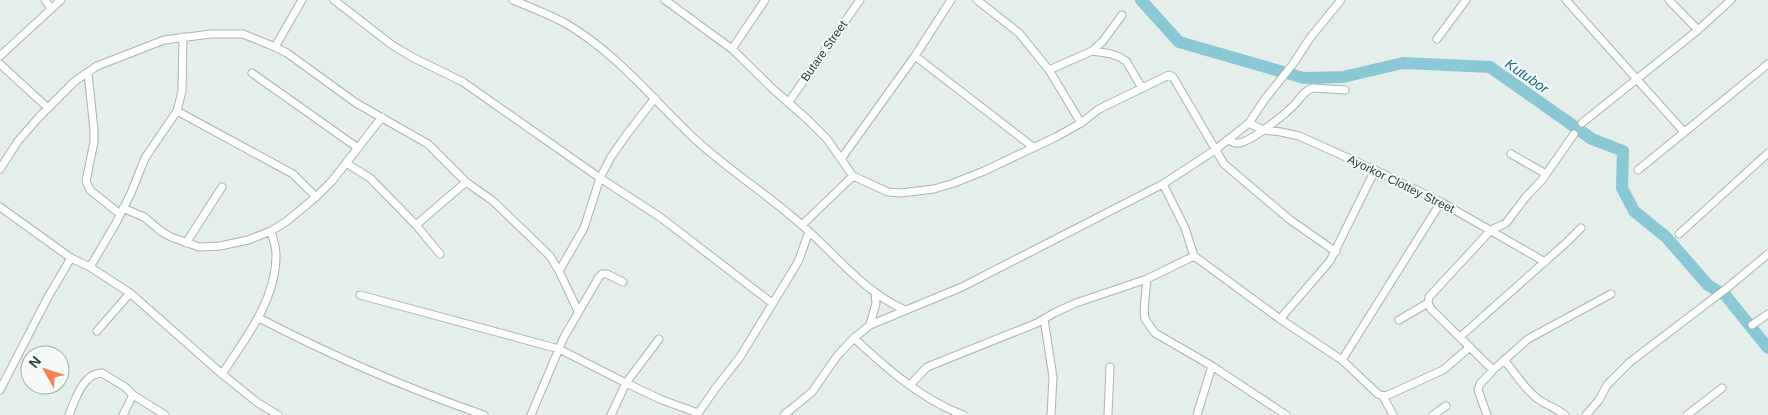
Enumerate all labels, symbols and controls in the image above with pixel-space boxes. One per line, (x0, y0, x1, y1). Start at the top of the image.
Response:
street label: Butare Street (798, 17, 850, 84)
water label: Kutubor (1502, 55, 1553, 97)
street label: Ayorkor Clottey Street (1345, 152, 1457, 216)
north arrow (20, 345, 70, 395)
text: N (25, 353, 44, 371)

